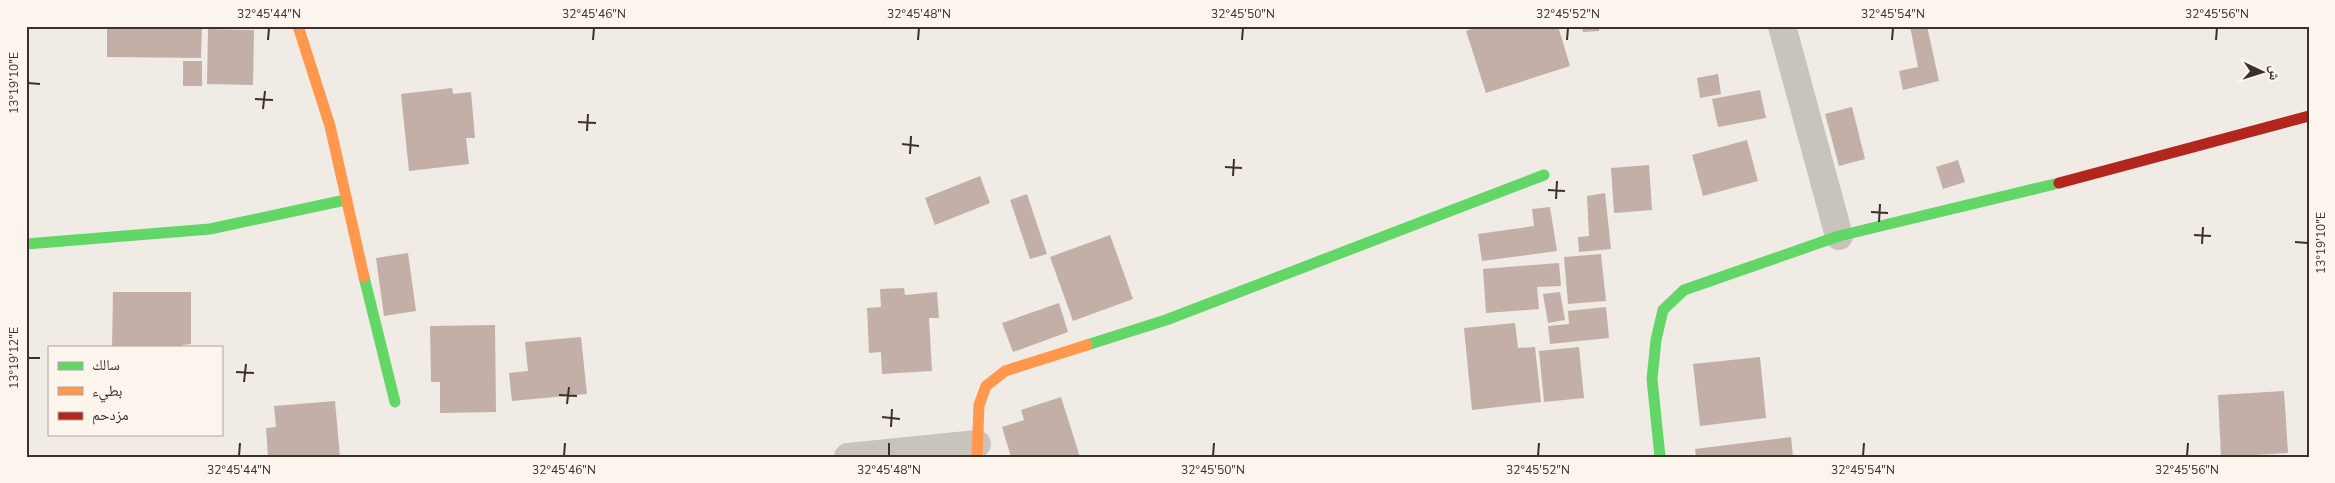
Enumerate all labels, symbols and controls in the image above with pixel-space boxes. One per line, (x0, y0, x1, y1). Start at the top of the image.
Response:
text: 32°45'44"N (237, 6, 301, 22)
text: 32°45'46"N (562, 6, 626, 22)
text: 32°45'48"N (887, 6, 951, 22)
text: 32°45'50"N (1211, 6, 1275, 22)
text: 32°45'52"N (1536, 6, 1600, 22)
text: 32°45'54"N (1861, 6, 1925, 22)
text: 32°45'56"N (2185, 6, 2249, 22)
north arrow (2238, 48, 2288, 98)
text: 13°19'10"E (6, 52, 22, 114)
text: ش (2264, 65, 2284, 81)
text: 13°19'10"E (2313, 212, 2329, 274)
text: 13°19'12"E (6, 327, 22, 389)
legend (48, 346, 222, 436)
text: سالك (92, 355, 120, 375)
text: بطيء (92, 381, 122, 403)
text: مزدحم (92, 405, 129, 425)
text: 32°45'44"N (207, 462, 271, 478)
text: 32°45'46"N (532, 462, 596, 478)
text: 32°45'48"N (857, 462, 921, 478)
text: 32°45'50"N (1181, 462, 1245, 478)
text: 32°45'52"N (1506, 462, 1570, 478)
text: 32°45'54"N (1831, 462, 1895, 478)
text: 32°45'56"N (2155, 462, 2219, 478)

